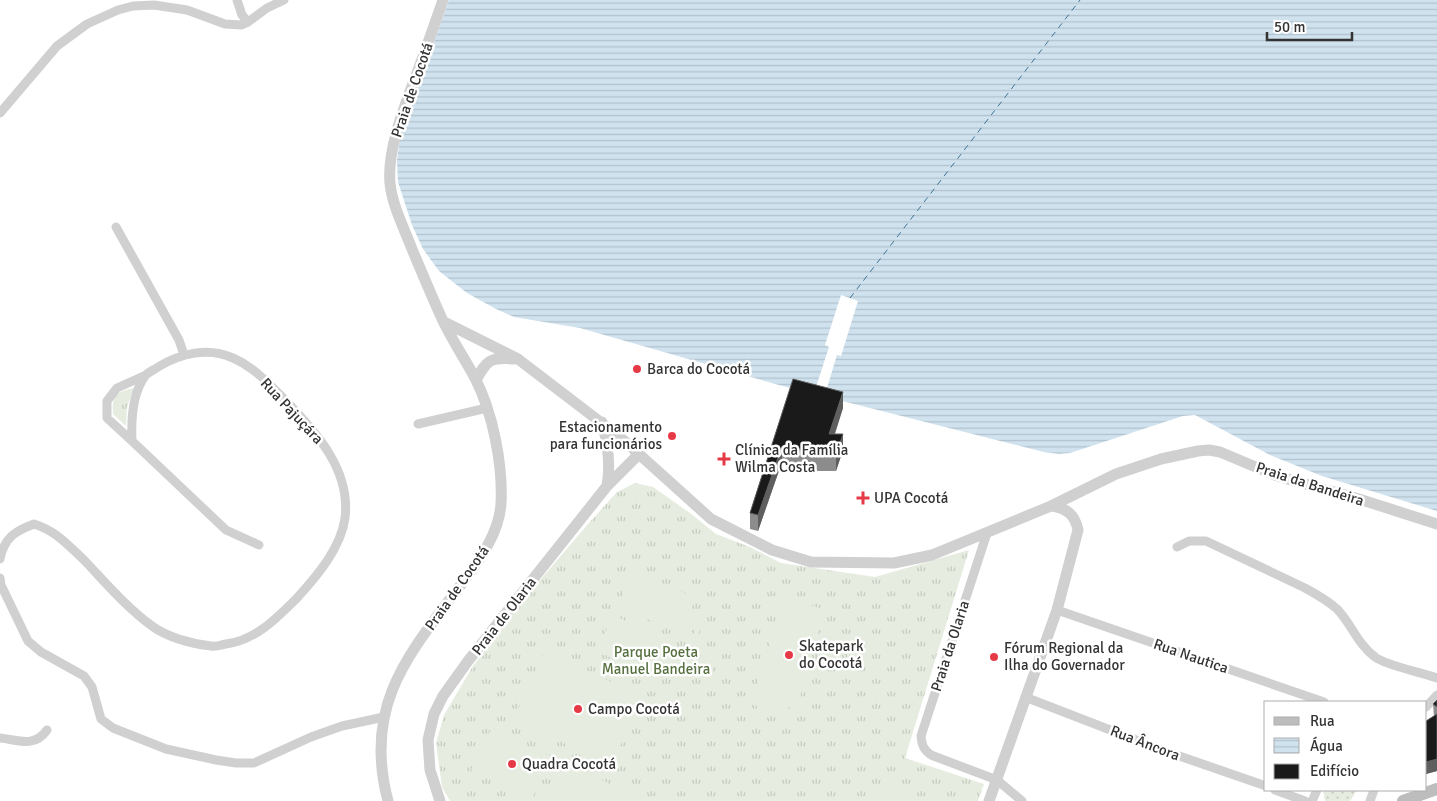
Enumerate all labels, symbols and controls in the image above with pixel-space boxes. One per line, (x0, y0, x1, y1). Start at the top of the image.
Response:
scale bar (1267, 10, 1352, 42)
text: 50 m (1274, 18, 1305, 36)
street label: Praia de Cocotá (387, 40, 437, 140)
place label: Barca do Cocotá (647, 360, 750, 378)
marker: Barca do Cocotá (631, 363, 643, 375)
street label: Rua Pajuçára (257, 374, 327, 448)
place label: Estacionamento para funcionários (550, 418, 662, 453)
marker: Estacionamento para funcionários (666, 430, 678, 442)
place label: Clínica da Família Wilma Costa (735, 441, 848, 476)
marker: Clínica da Família Wilma Costa (717, 452, 731, 466)
street label: Praia da Bandeira (1254, 458, 1366, 510)
place label: UPA Cocotá (874, 489, 948, 507)
marker: UPA Cocotá (856, 491, 870, 505)
street label: Praia de Cocotá (421, 542, 493, 634)
street label: Praia de Olaria (468, 573, 540, 659)
street label: Praia da Olaria (927, 598, 973, 694)
street label: Rua Nautica (1151, 635, 1231, 677)
place label: Skatepark do Cocotá (799, 637, 864, 672)
place label: Fórum Regional da Ilha do Governador (1004, 639, 1125, 674)
park label: Parque Poeta Manuel Bandeira (602, 643, 710, 678)
marker: Skatepark do Cocotá (783, 649, 795, 661)
marker: Fórum Regional da Ilha do Governador (988, 651, 1000, 663)
place label: Campo Cocotá (588, 700, 680, 718)
legend (1264, 701, 1427, 791)
marker: Campo Cocotá (572, 703, 584, 715)
text: Rua (1310, 712, 1335, 730)
street label: Rua Âncora (1108, 722, 1182, 764)
text: Água (1310, 736, 1343, 755)
place label: Quadra Cocotá (522, 755, 616, 773)
marker: Quadra Cocotá (506, 758, 518, 770)
text: Edifício (1310, 762, 1359, 780)

